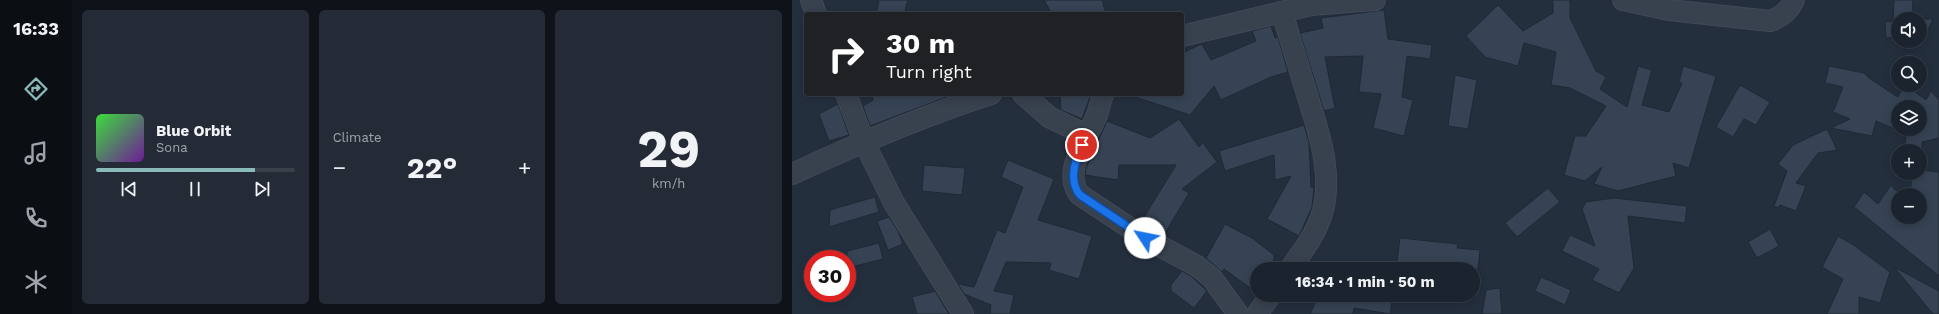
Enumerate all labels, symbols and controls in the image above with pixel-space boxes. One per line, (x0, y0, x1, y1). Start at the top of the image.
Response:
map controls (1891, 12, 1927, 224)
button: sound (1891, 12, 1927, 48)
text: 16:33 (13, 18, 59, 39)
text: 30 m (886, 27, 955, 60)
icon: right (820, 28, 872, 80)
button: search (1891, 56, 1927, 92)
text: Turn right (886, 61, 972, 82)
icon: directions (22, 75, 50, 103)
button: layers (1891, 100, 1927, 136)
text: 29 (637, 119, 700, 180)
text: Blue Orbit (156, 122, 231, 140)
pin (1065, 128, 1099, 162)
text: Climate (333, 130, 381, 145)
icon: arrive (1071, 134, 1093, 156)
icon: music (22, 139, 50, 167)
text: Sona (156, 140, 188, 155)
button: + (1891, 144, 1927, 180)
text: 22° (407, 150, 457, 185)
text: − (333, 155, 346, 180)
text: + (518, 155, 531, 180)
text: km/h (652, 176, 685, 191)
icon: previous (118, 178, 140, 200)
icon: pause (184, 178, 206, 200)
icon: next (251, 178, 273, 200)
button: − (1891, 188, 1927, 224)
icon: phone (22, 204, 50, 232)
position arrow (1124, 217, 1166, 259)
speed limit sign: 30 (804, 250, 856, 302)
icon: climate (22, 268, 50, 296)
text: 16:34 · 1 min · 50 m (1295, 273, 1435, 291)

